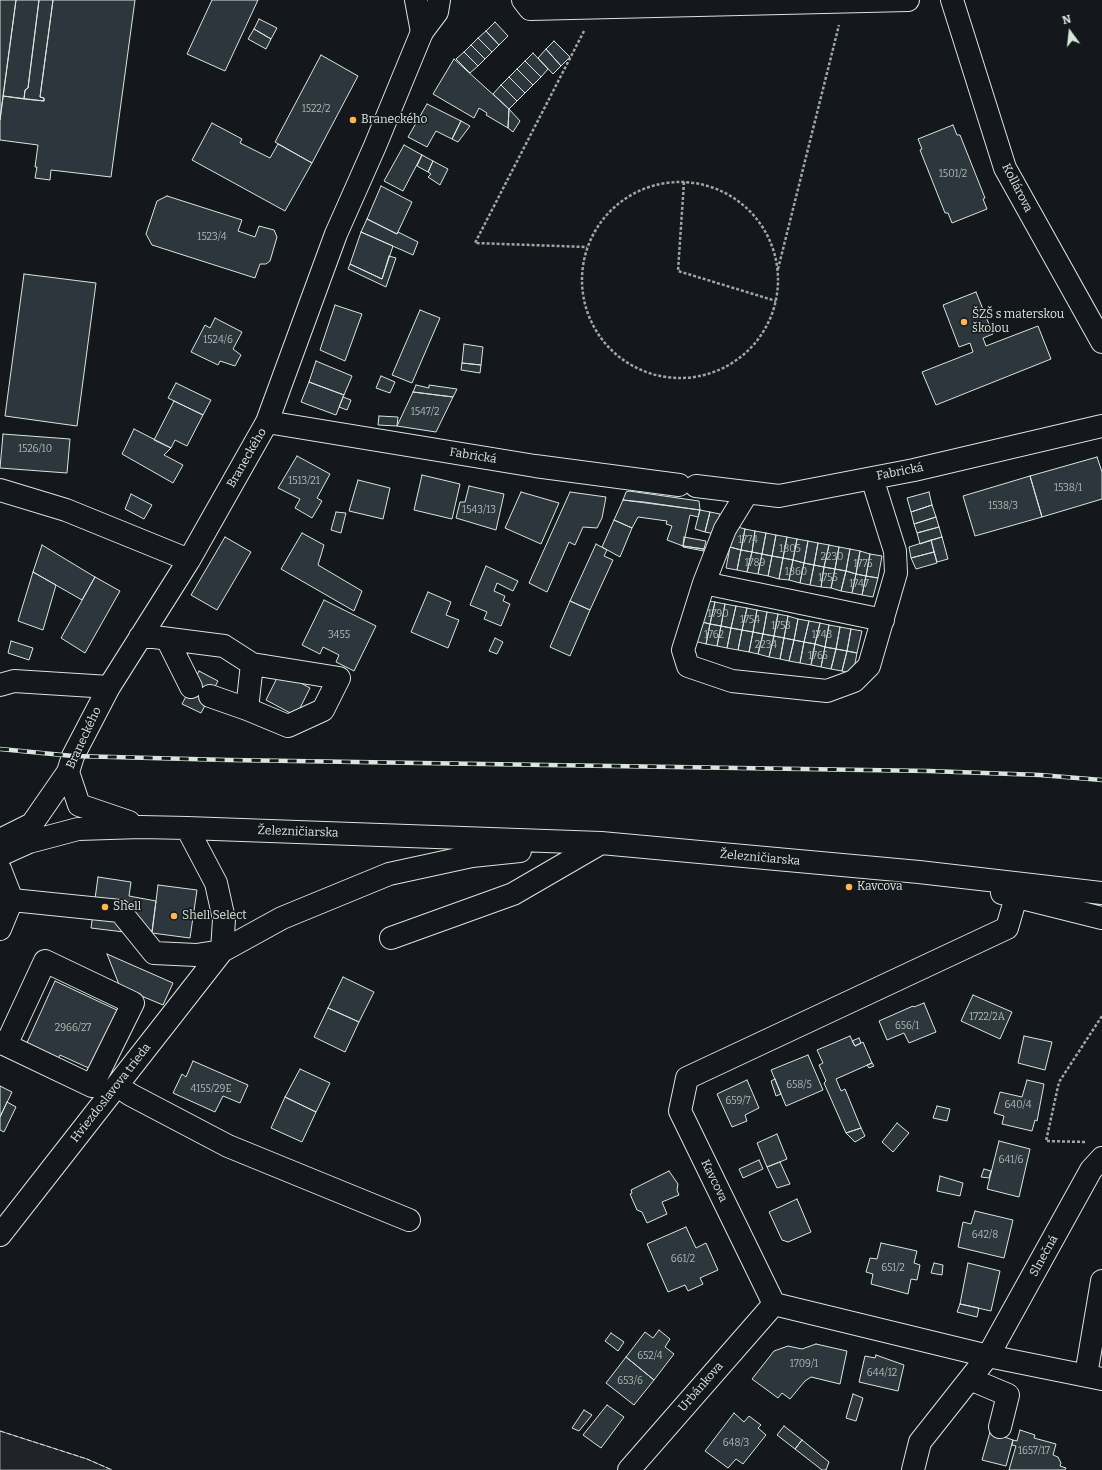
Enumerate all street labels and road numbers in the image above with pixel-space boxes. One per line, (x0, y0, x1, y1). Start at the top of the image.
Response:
street label: Kollárova (999, 161, 1035, 215)
street label: Braneckého (224, 426, 270, 490)
street label: Fabrická (448, 445, 498, 467)
street label: Fabrická (875, 460, 925, 484)
street label: Braneckého (63, 705, 105, 771)
street label: Železničiarska (257, 823, 339, 841)
street label: Železničiarska (719, 847, 801, 869)
street label: Hviezdoslavova trieda (68, 1041, 154, 1145)
street label: Kavcova (698, 1157, 730, 1205)
street label: Slnečná (1027, 1233, 1061, 1279)
street label: Urbánkova (676, 1359, 726, 1415)

